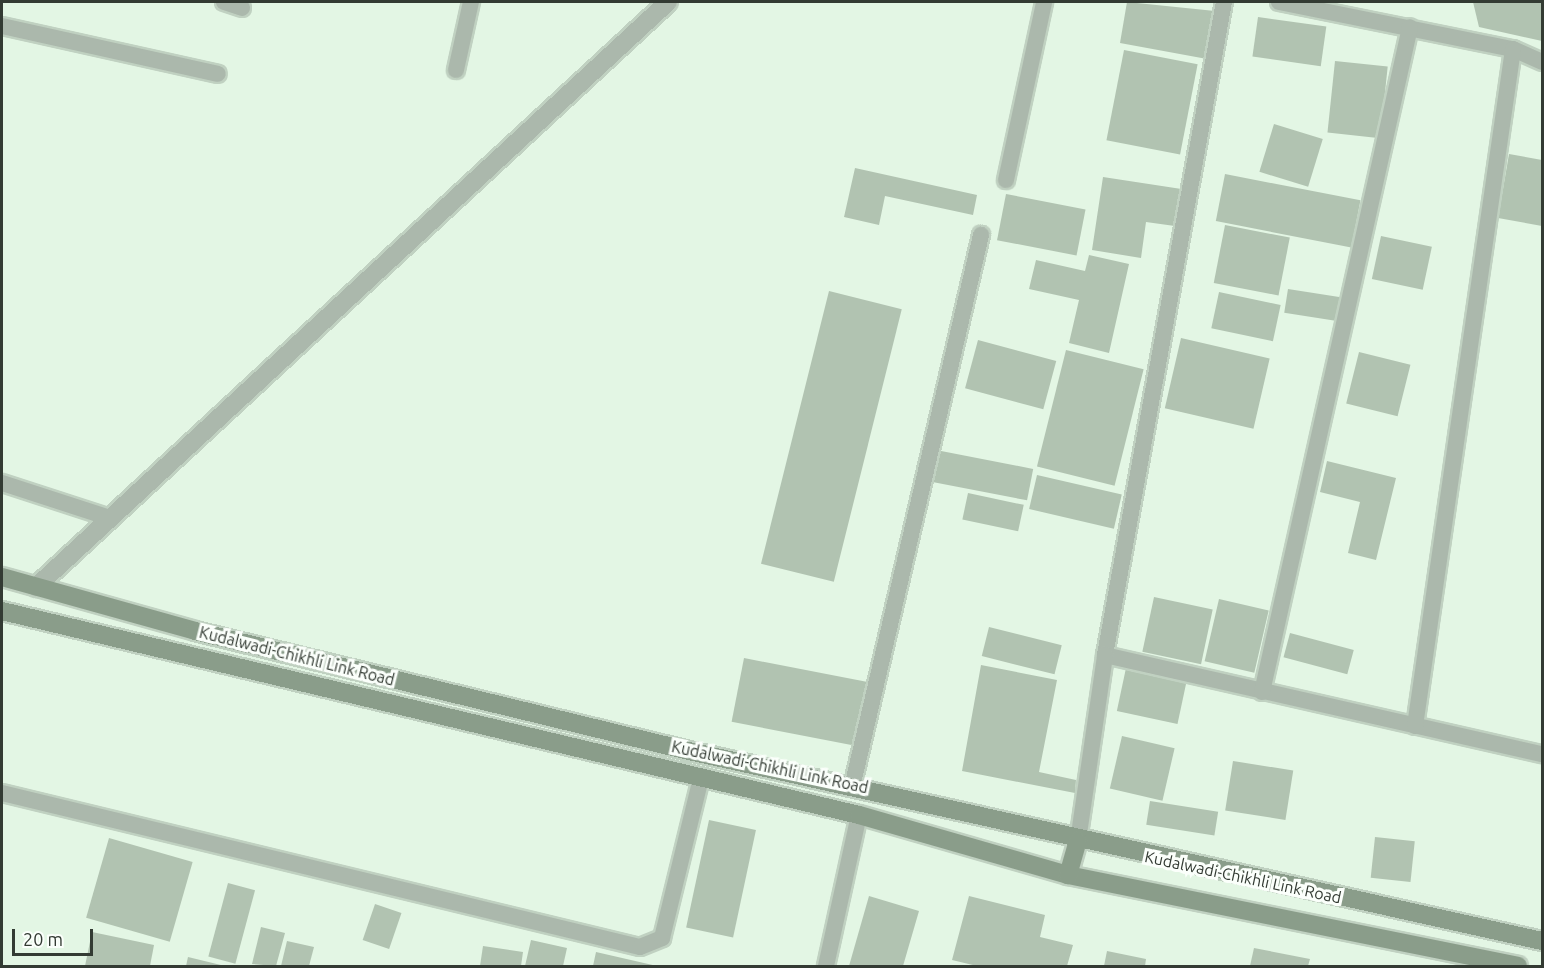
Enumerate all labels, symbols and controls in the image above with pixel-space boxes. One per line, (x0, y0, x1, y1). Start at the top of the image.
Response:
street label: Kudalwadi-Chikhli Link Road (197, 622, 397, 690)
street label: Kudalwadi-Chikhli Link Road (670, 737, 870, 797)
street label: Kudalwadi-Chikhli Link Road (1143, 847, 1343, 907)
scale bar (15, 917, 96, 955)
text: 20 m (23, 929, 63, 949)

